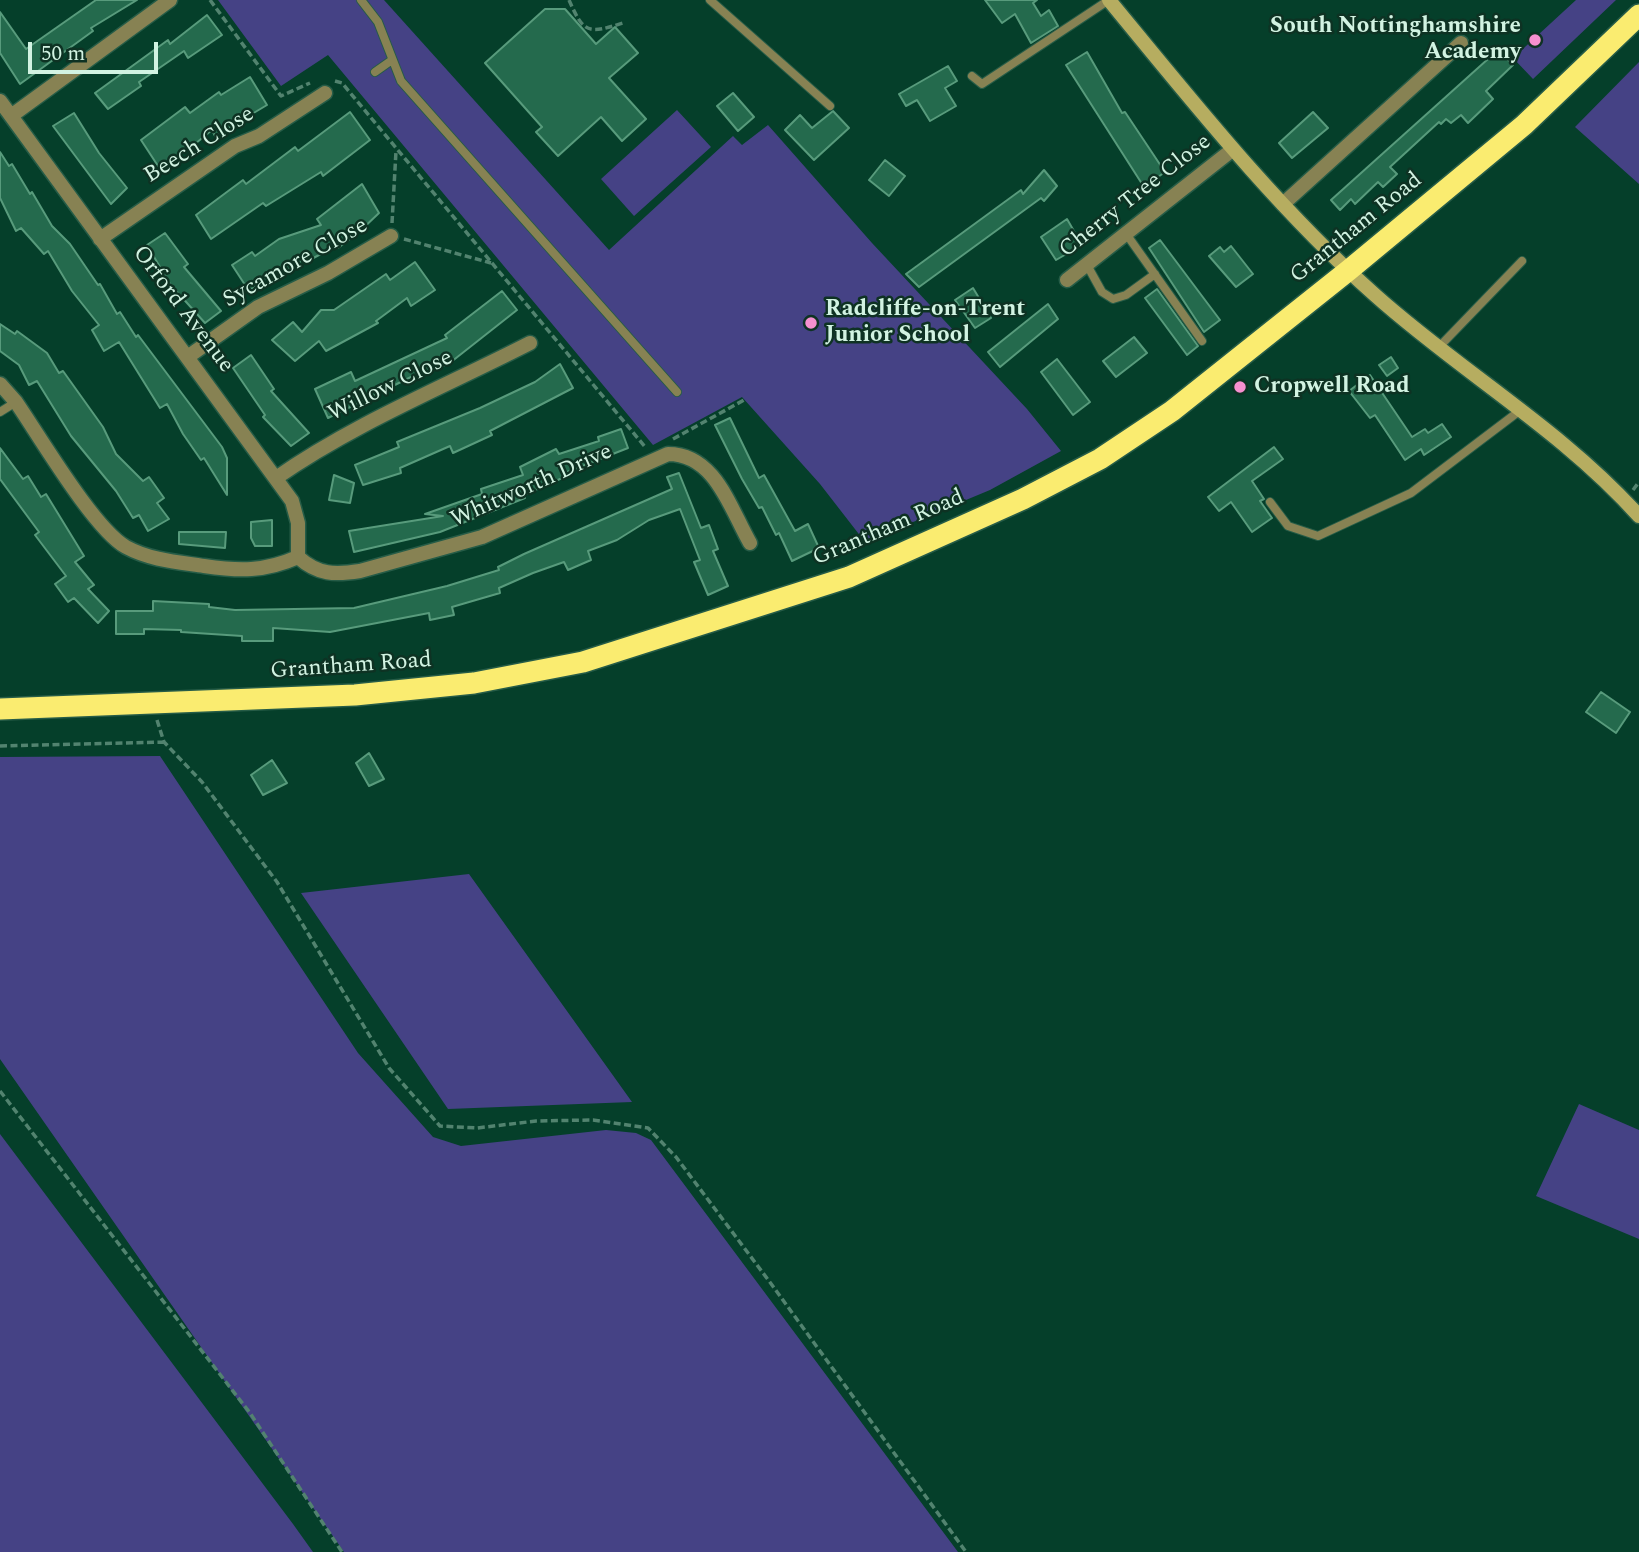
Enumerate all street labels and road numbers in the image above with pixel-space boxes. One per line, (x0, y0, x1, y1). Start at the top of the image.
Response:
street label: Beech Close (140, 101, 260, 191)
street label: Cherry Tree Close (1055, 129, 1217, 265)
street label: Grantham Road (1285, 167, 1429, 291)
street label: Sycamore Close (219, 213, 373, 315)
street label: Orford Avenue (125, 241, 239, 379)
street label: Willow Close (324, 345, 458, 429)
street label: Whitworth Drive (447, 439, 617, 535)
street label: Grantham Road (809, 485, 969, 573)
street label: Grantham Road (269, 648, 433, 686)

